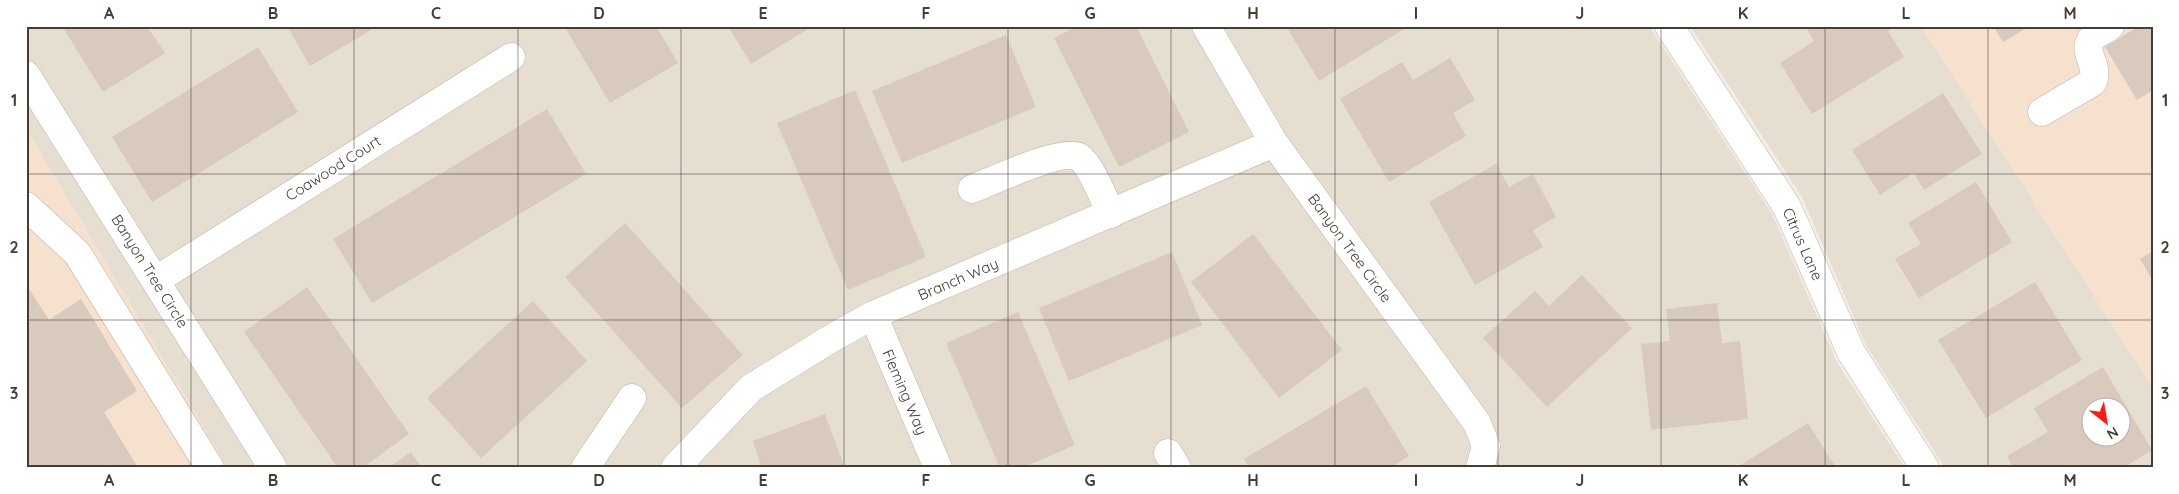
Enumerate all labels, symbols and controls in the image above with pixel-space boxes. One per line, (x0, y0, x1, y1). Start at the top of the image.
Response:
text: A (104, 3, 115, 23)
text: B (268, 3, 278, 23)
text: C (431, 3, 441, 23)
text: D (593, 3, 605, 23)
text: E (758, 3, 768, 23)
text: F (922, 3, 931, 23)
text: G (1084, 3, 1096, 23)
text: H (1247, 3, 1259, 23)
text: I (1414, 3, 1418, 23)
text: J (1576, 3, 1584, 23)
text: K (1738, 3, 1748, 23)
text: L (1902, 3, 1911, 23)
text: M (2063, 3, 2077, 23)
text: 1 (11, 90, 17, 110)
text: 1 (2162, 90, 2168, 110)
street label: Coawood Court (282, 131, 384, 205)
street label: Banyon Tree Circle (1304, 190, 1396, 306)
street label: Citrus Lane (1779, 205, 1827, 283)
street label: Banyon Tree Circle (107, 211, 193, 331)
text: 2 (9, 237, 19, 257)
text: 2 (2160, 237, 2170, 257)
street label: Branch Way (915, 254, 1001, 304)
street label: Fleming Way (878, 346, 932, 438)
text: 3 (10, 383, 18, 403)
text: 3 (2161, 383, 2169, 403)
north arrow (2082, 396, 2132, 446)
text: N (2104, 423, 2122, 444)
text: A (104, 470, 115, 490)
text: B (268, 470, 278, 490)
text: C (431, 470, 441, 490)
text: D (593, 470, 605, 490)
text: E (758, 470, 768, 490)
text: F (922, 470, 931, 490)
text: G (1084, 470, 1096, 490)
text: H (1247, 470, 1259, 490)
text: I (1414, 470, 1418, 490)
text: J (1576, 470, 1584, 490)
text: K (1738, 470, 1748, 490)
text: L (1902, 470, 1911, 490)
text: M (2063, 470, 2077, 490)

